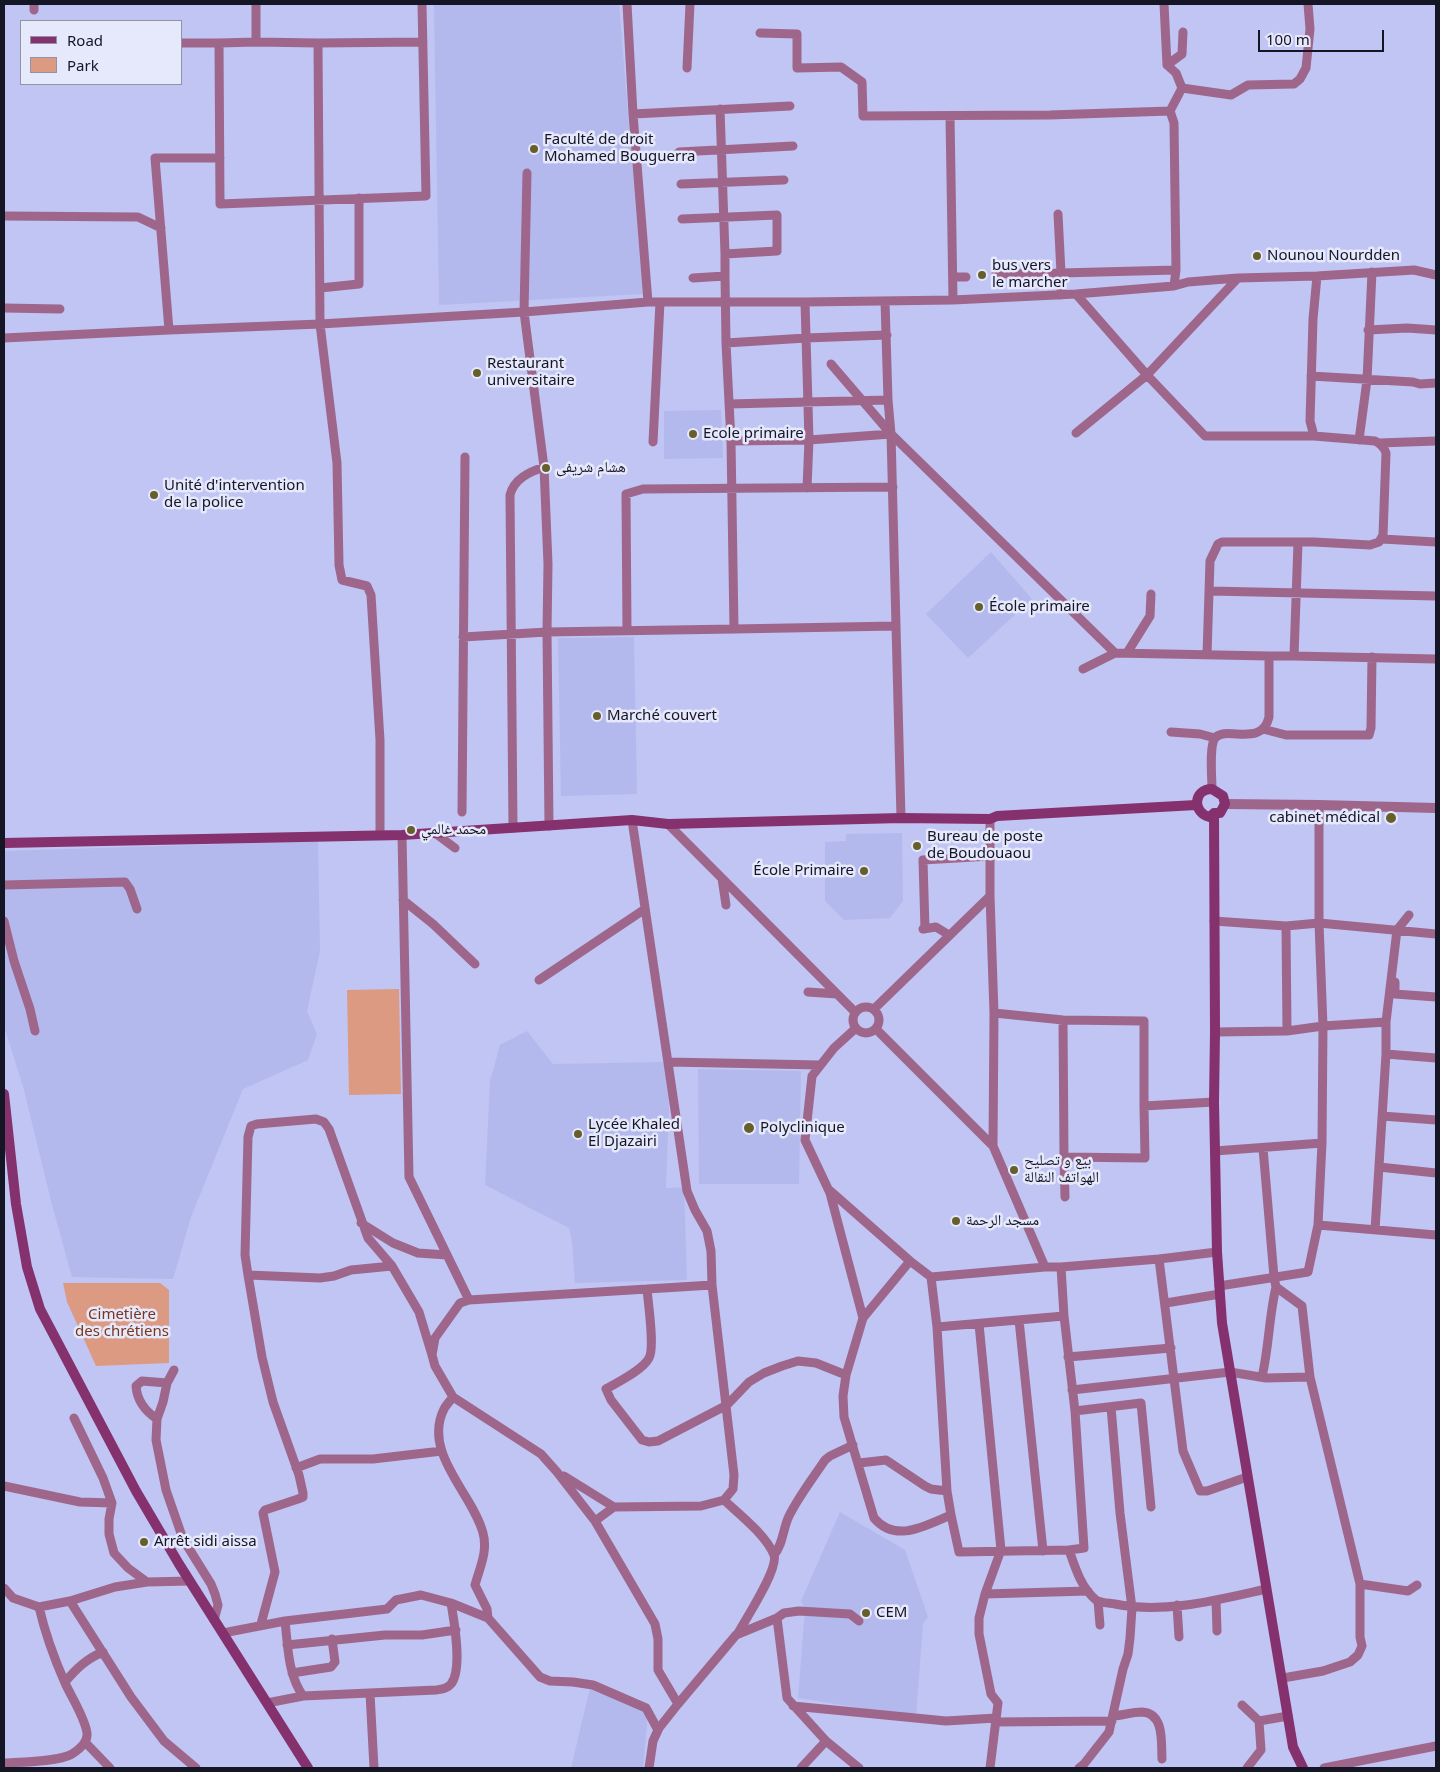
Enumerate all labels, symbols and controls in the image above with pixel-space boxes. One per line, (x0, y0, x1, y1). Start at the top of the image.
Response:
legend (20, 20, 182, 85)
scale bar (1260, 20, 1386, 52)
text: 100 m (1266, 29, 1310, 49)
text: Road (67, 30, 103, 50)
text: Park (67, 55, 99, 75)
place label: Faculté de droit Mohamed Bouguerra (544, 131, 696, 166)
marker: Faculté de droit Mohamed Bouguerra (528, 143, 540, 155)
place label: Nounou Nourdden (1267, 247, 1400, 265)
marker: Nounou Nourdden (1251, 250, 1263, 262)
place label: bus vers le marcher (992, 257, 1068, 292)
marker: bus vers le marcher (976, 269, 988, 281)
place label: Restaurant universitaire (487, 355, 575, 390)
marker: Restaurant universitaire (471, 367, 483, 379)
place label: Ecole primaire (703, 425, 804, 443)
marker: Ecole primaire (687, 428, 699, 440)
place label: هشام شريفى (556, 459, 626, 477)
marker: هشام شريفى (540, 462, 552, 474)
place label: Unité d'intervention de la police (164, 477, 305, 512)
marker: Unité d'intervention de la police (148, 489, 160, 501)
place label: École primaire (989, 598, 1090, 616)
marker: École primaire (973, 601, 985, 613)
place label: Marché couvert (607, 707, 717, 725)
marker: Marché couvert (591, 710, 603, 722)
place label: cabinet médical (1269, 809, 1380, 827)
marker: cabinet médical (1384, 811, 1398, 825)
place label: محمد غالمي (421, 821, 486, 839)
marker: محمد غالمي (405, 824, 417, 836)
place label: Bureau de poste de Boudouaou (927, 828, 1043, 863)
marker: Bureau de poste de Boudouaou (911, 840, 923, 852)
place label: École Primaire (753, 862, 854, 880)
marker: École Primaire (858, 865, 870, 877)
place label: Lycée Khaled El Djazairi (588, 1116, 680, 1151)
place label: Polyclinique (760, 1119, 845, 1137)
marker: Polyclinique (742, 1121, 756, 1135)
marker: Lycée Khaled El Djazairi (572, 1128, 584, 1140)
place label: بيع و تصليح الهواتف النقالة (1024, 1152, 1099, 1187)
marker: بيع و تصليح الهواتف النقالة (1008, 1164, 1020, 1176)
place label: مسجد الرحمة (966, 1212, 1039, 1230)
marker: مسجد الرحمة (950, 1215, 962, 1227)
park label: Cimetière des chrétiens (75, 1306, 169, 1341)
place label: Arrêt sidi aissa (154, 1533, 257, 1551)
marker: Arrêt sidi aissa (138, 1536, 150, 1548)
place label: CEM (876, 1604, 907, 1622)
marker: CEM (860, 1607, 872, 1619)

